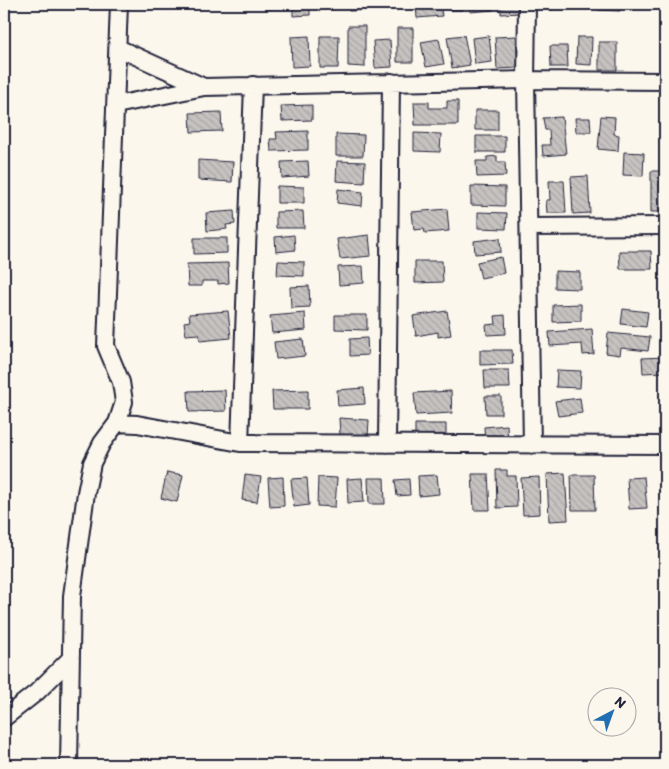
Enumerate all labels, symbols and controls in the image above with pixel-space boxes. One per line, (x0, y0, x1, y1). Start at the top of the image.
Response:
north arrow (586, 686, 636, 736)
text: N (611, 693, 629, 712)

